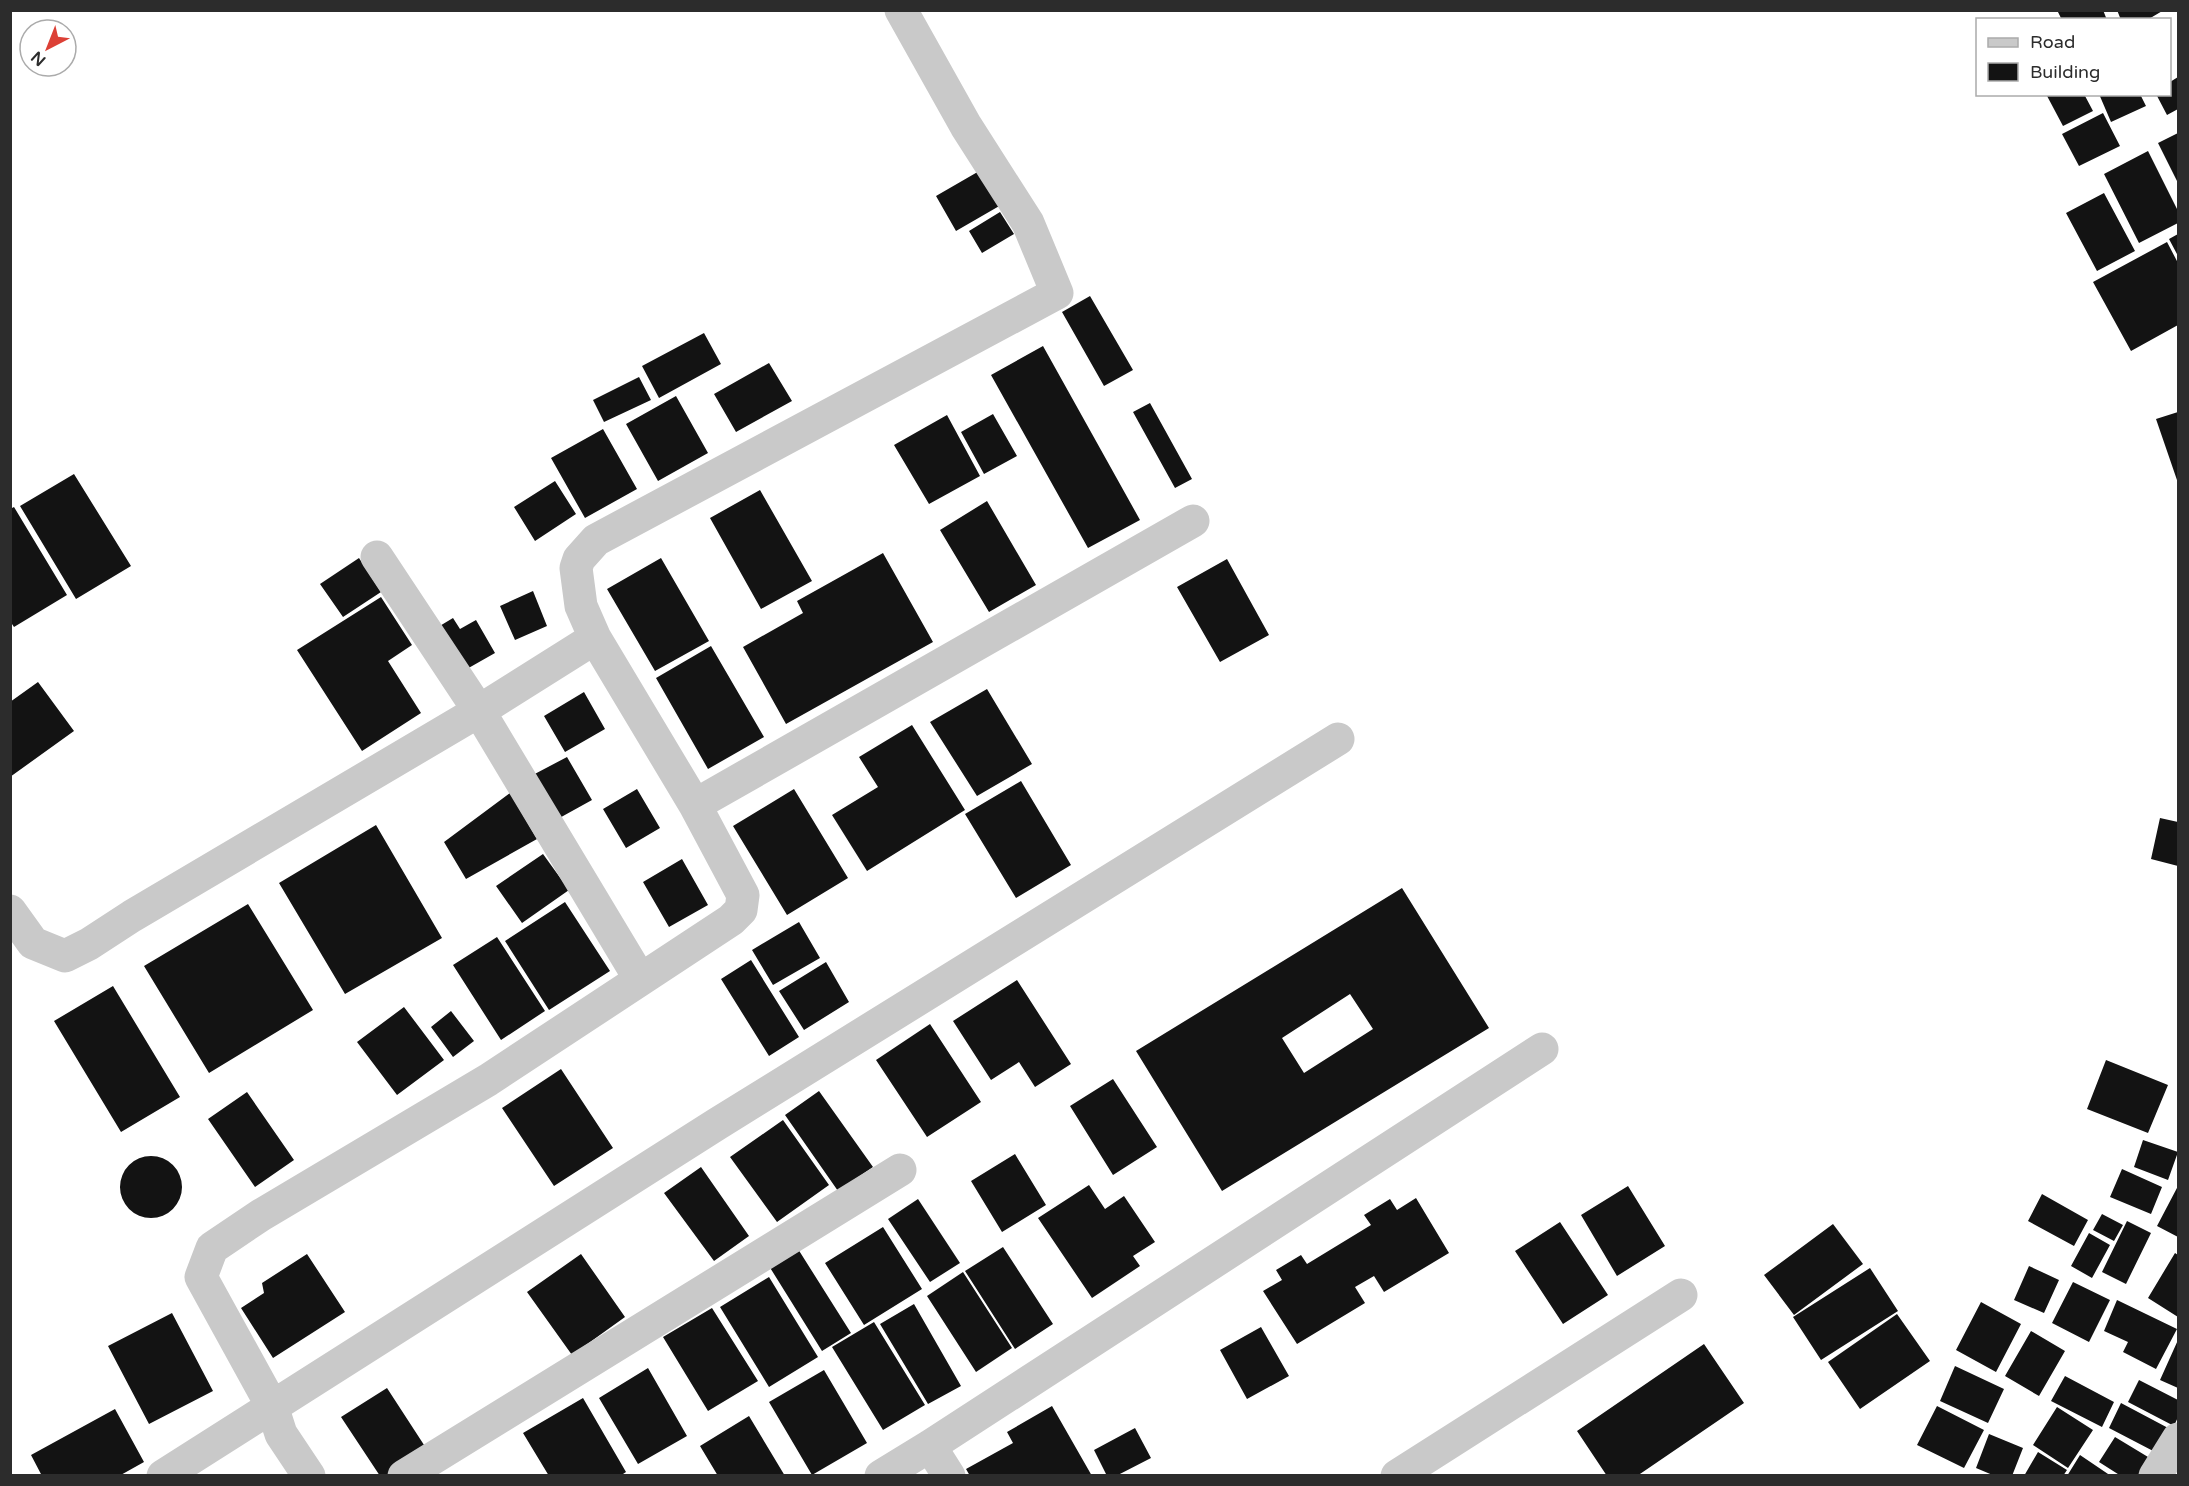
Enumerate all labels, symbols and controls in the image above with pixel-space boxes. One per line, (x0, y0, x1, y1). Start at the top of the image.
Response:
north arrow (18, 18, 78, 78)
legend (1976, 18, 2171, 96)
text: Road (2030, 31, 2075, 53)
text: N (27, 47, 50, 70)
text: Building (2030, 61, 2100, 83)

